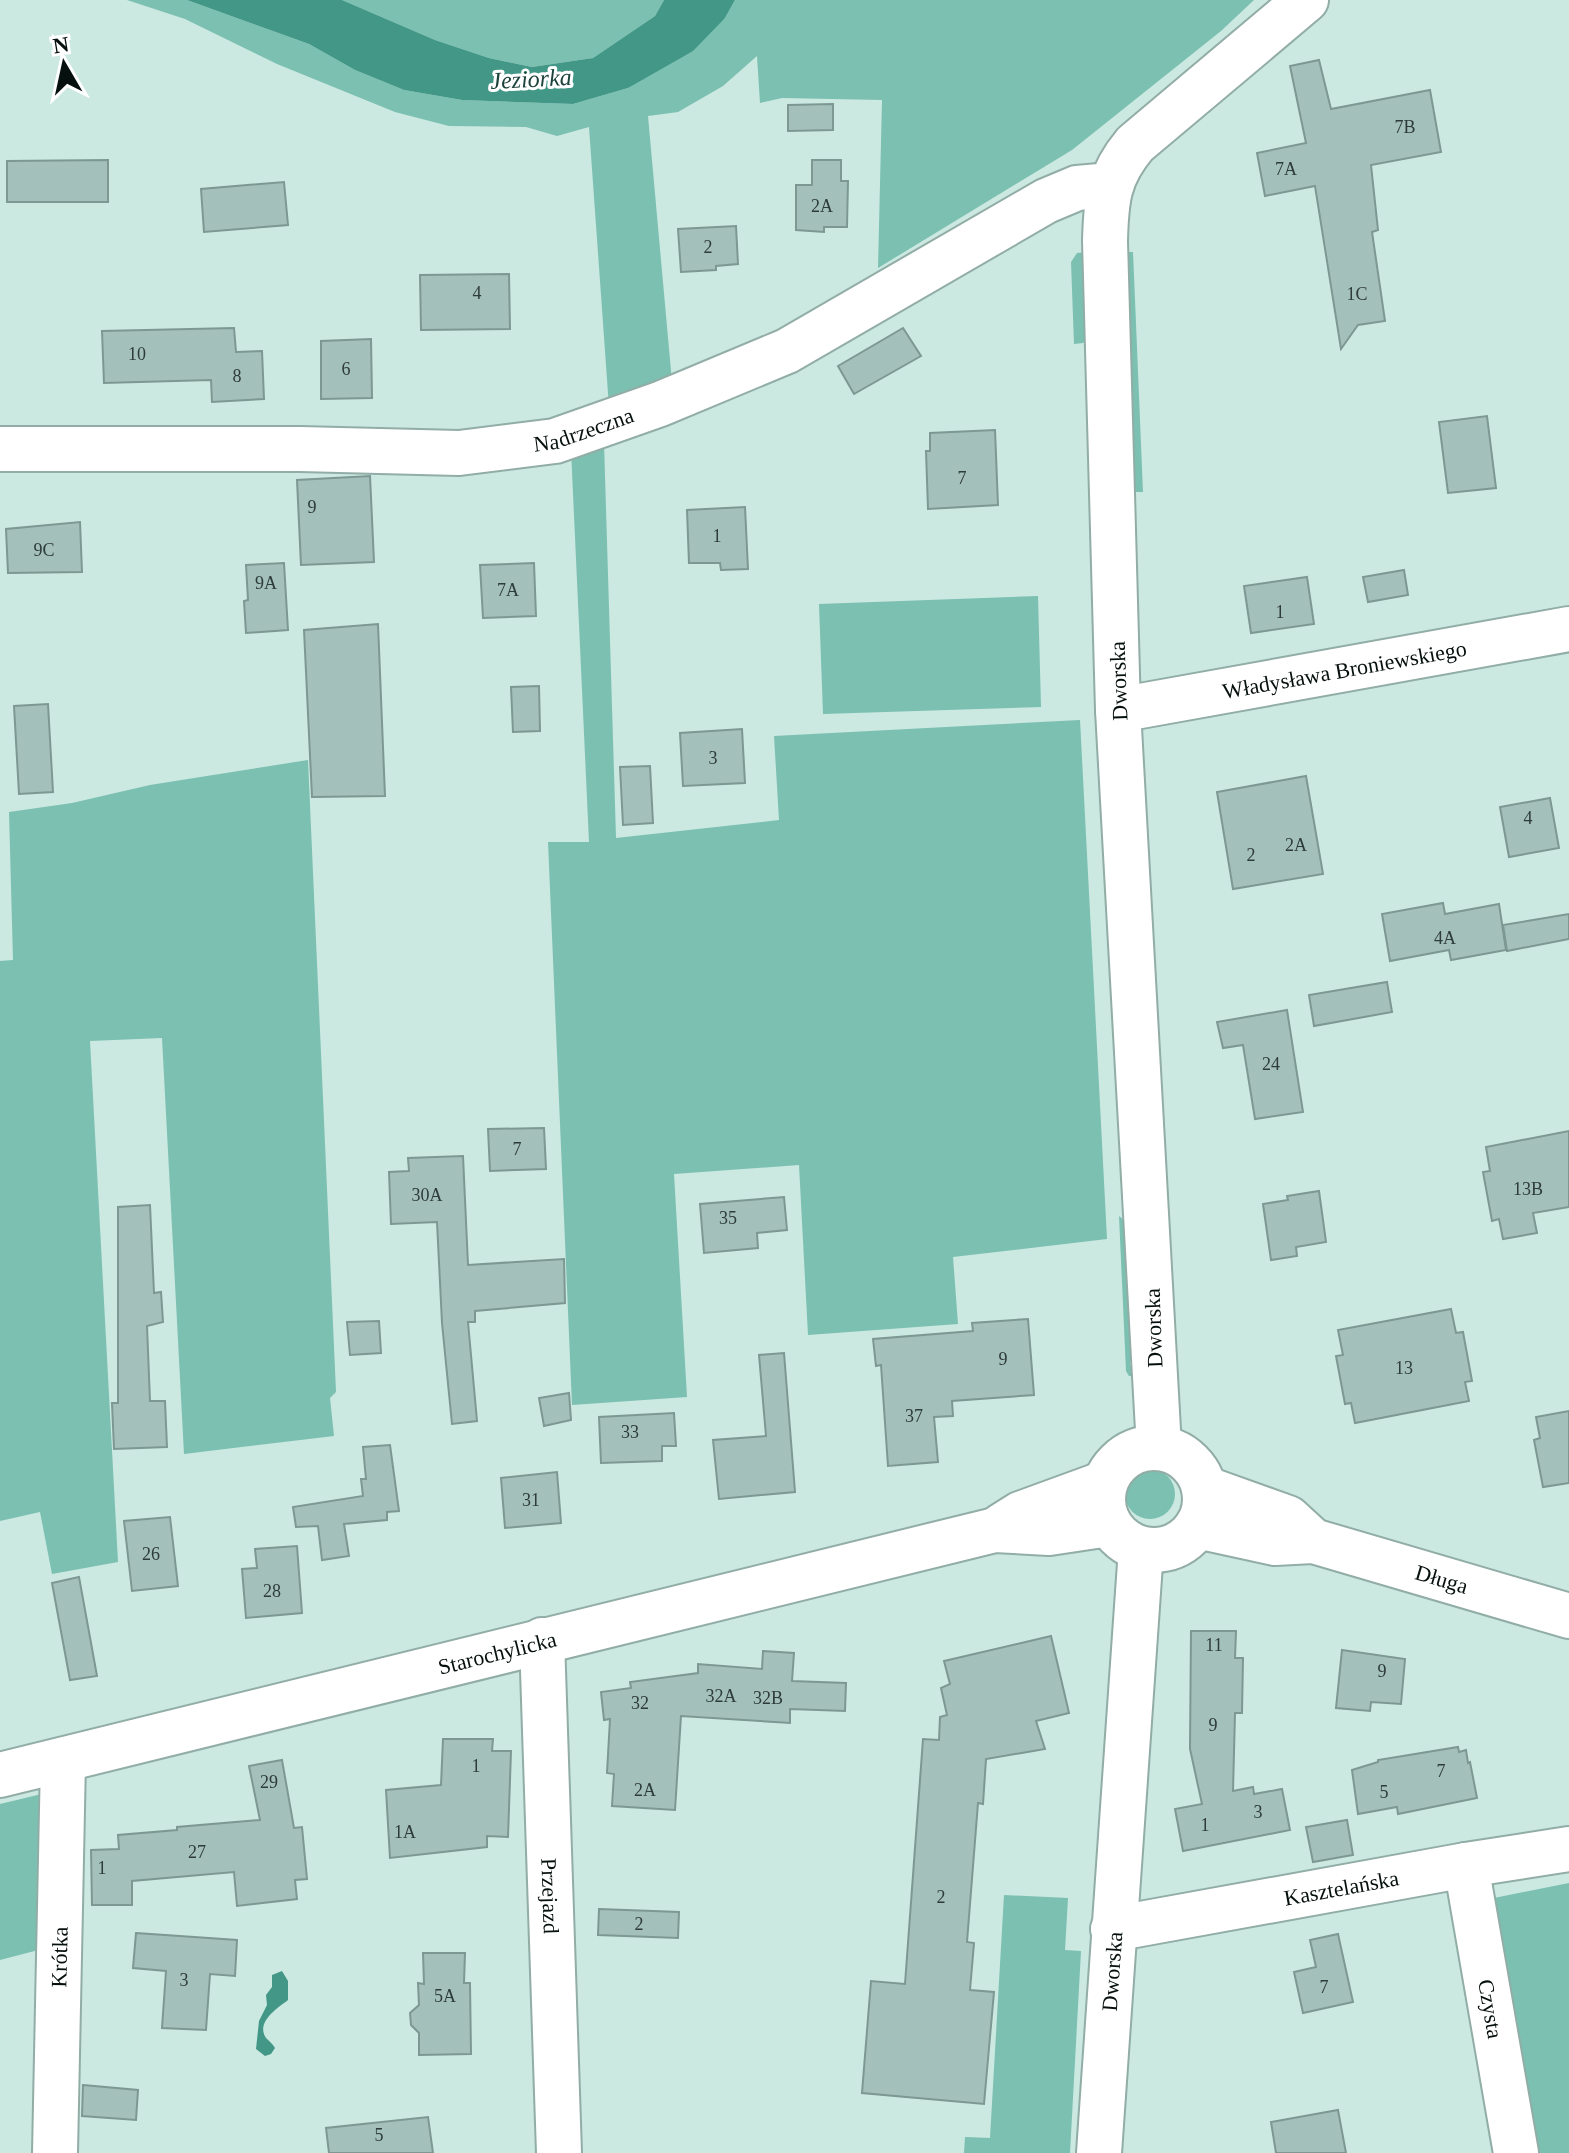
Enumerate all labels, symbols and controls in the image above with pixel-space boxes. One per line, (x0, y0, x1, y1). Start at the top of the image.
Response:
north arrow (24, 24, 104, 104)
text: N (51, 31, 71, 58)
water label: Jeziorka (490, 64, 572, 94)
house number: 7B (1394, 117, 1416, 137)
house number: 7A (1275, 159, 1297, 179)
house number: 2A (811, 196, 833, 216)
house number: 2 (704, 237, 713, 257)
house number: 4 (473, 283, 482, 303)
house number: 1C (1346, 284, 1368, 304)
house number: 10 (128, 344, 146, 364)
house number: 6 (342, 359, 351, 379)
house number: 8 (233, 366, 242, 386)
street label: Nadrzeczna (532, 402, 637, 457)
house number: 7 (958, 468, 967, 488)
house number: 9 (308, 497, 317, 517)
house number: 1 (713, 526, 722, 546)
house number: 9C (33, 540, 55, 560)
house number: 9A (255, 573, 277, 593)
house number: 7A (497, 580, 519, 600)
house number: 1 (1276, 602, 1285, 622)
street label: Władysława Broniewskiego (1220, 636, 1468, 704)
street label: Dworska (1105, 641, 1132, 721)
house number: 3 (709, 748, 718, 768)
house number: 4 (1524, 808, 1533, 828)
house number: 2A (1285, 835, 1307, 855)
house number: 2 (1247, 845, 1256, 865)
house number: 4A (1434, 928, 1456, 948)
house number: 24 (1262, 1054, 1280, 1074)
house number: 7 (513, 1139, 522, 1159)
house number: 13B (1513, 1179, 1543, 1199)
house number: 30A (412, 1185, 443, 1205)
house number: 35 (719, 1208, 737, 1228)
street label: Dworska (1140, 1288, 1167, 1368)
house number: 9 (999, 1349, 1008, 1369)
house number: 13 (1395, 1358, 1413, 1378)
house number: 37 (905, 1406, 923, 1426)
house number: 33 (621, 1422, 639, 1442)
house number: 31 (522, 1490, 540, 1510)
house number: 26 (142, 1544, 160, 1564)
street label: Długa (1412, 1560, 1471, 1599)
house number: 28 (263, 1581, 281, 1601)
street label: Starochylicka (436, 1626, 559, 1680)
house number: 11 (1205, 1635, 1223, 1655)
house number: 9 (1378, 1661, 1387, 1681)
house number: 32A (706, 1686, 737, 1706)
house number: 32B (753, 1688, 783, 1708)
house number: 32 (631, 1693, 649, 1713)
house number: 9 (1209, 1715, 1218, 1735)
house number: 1 (472, 1756, 481, 1776)
house number: 7 (1437, 1761, 1446, 1781)
house number: 29 (260, 1772, 278, 1792)
house number: 2A (634, 1780, 656, 1800)
house number: 5 (1380, 1782, 1389, 1802)
house number: 3 (1254, 1802, 1263, 1822)
house number: 1 (1201, 1815, 1210, 1835)
house number: 1A (394, 1822, 416, 1842)
house number: 27 (188, 1842, 206, 1862)
house number: 1 (98, 1858, 107, 1878)
street label: Przejazd (536, 1858, 564, 1934)
street label: Kasztelańska (1282, 1865, 1401, 1911)
house number: 2 (937, 1887, 946, 1907)
house number: 2 (635, 1914, 644, 1934)
street label: Krótka (46, 1926, 73, 1988)
street label: Dworska (1097, 1931, 1127, 2012)
house number: 3 (180, 1970, 189, 1990)
house number: 7 (1320, 1977, 1329, 1997)
street label: Czysta (1473, 1977, 1508, 2041)
house number: 5A (434, 1986, 456, 2006)
house number: 5 (375, 2125, 384, 2145)

